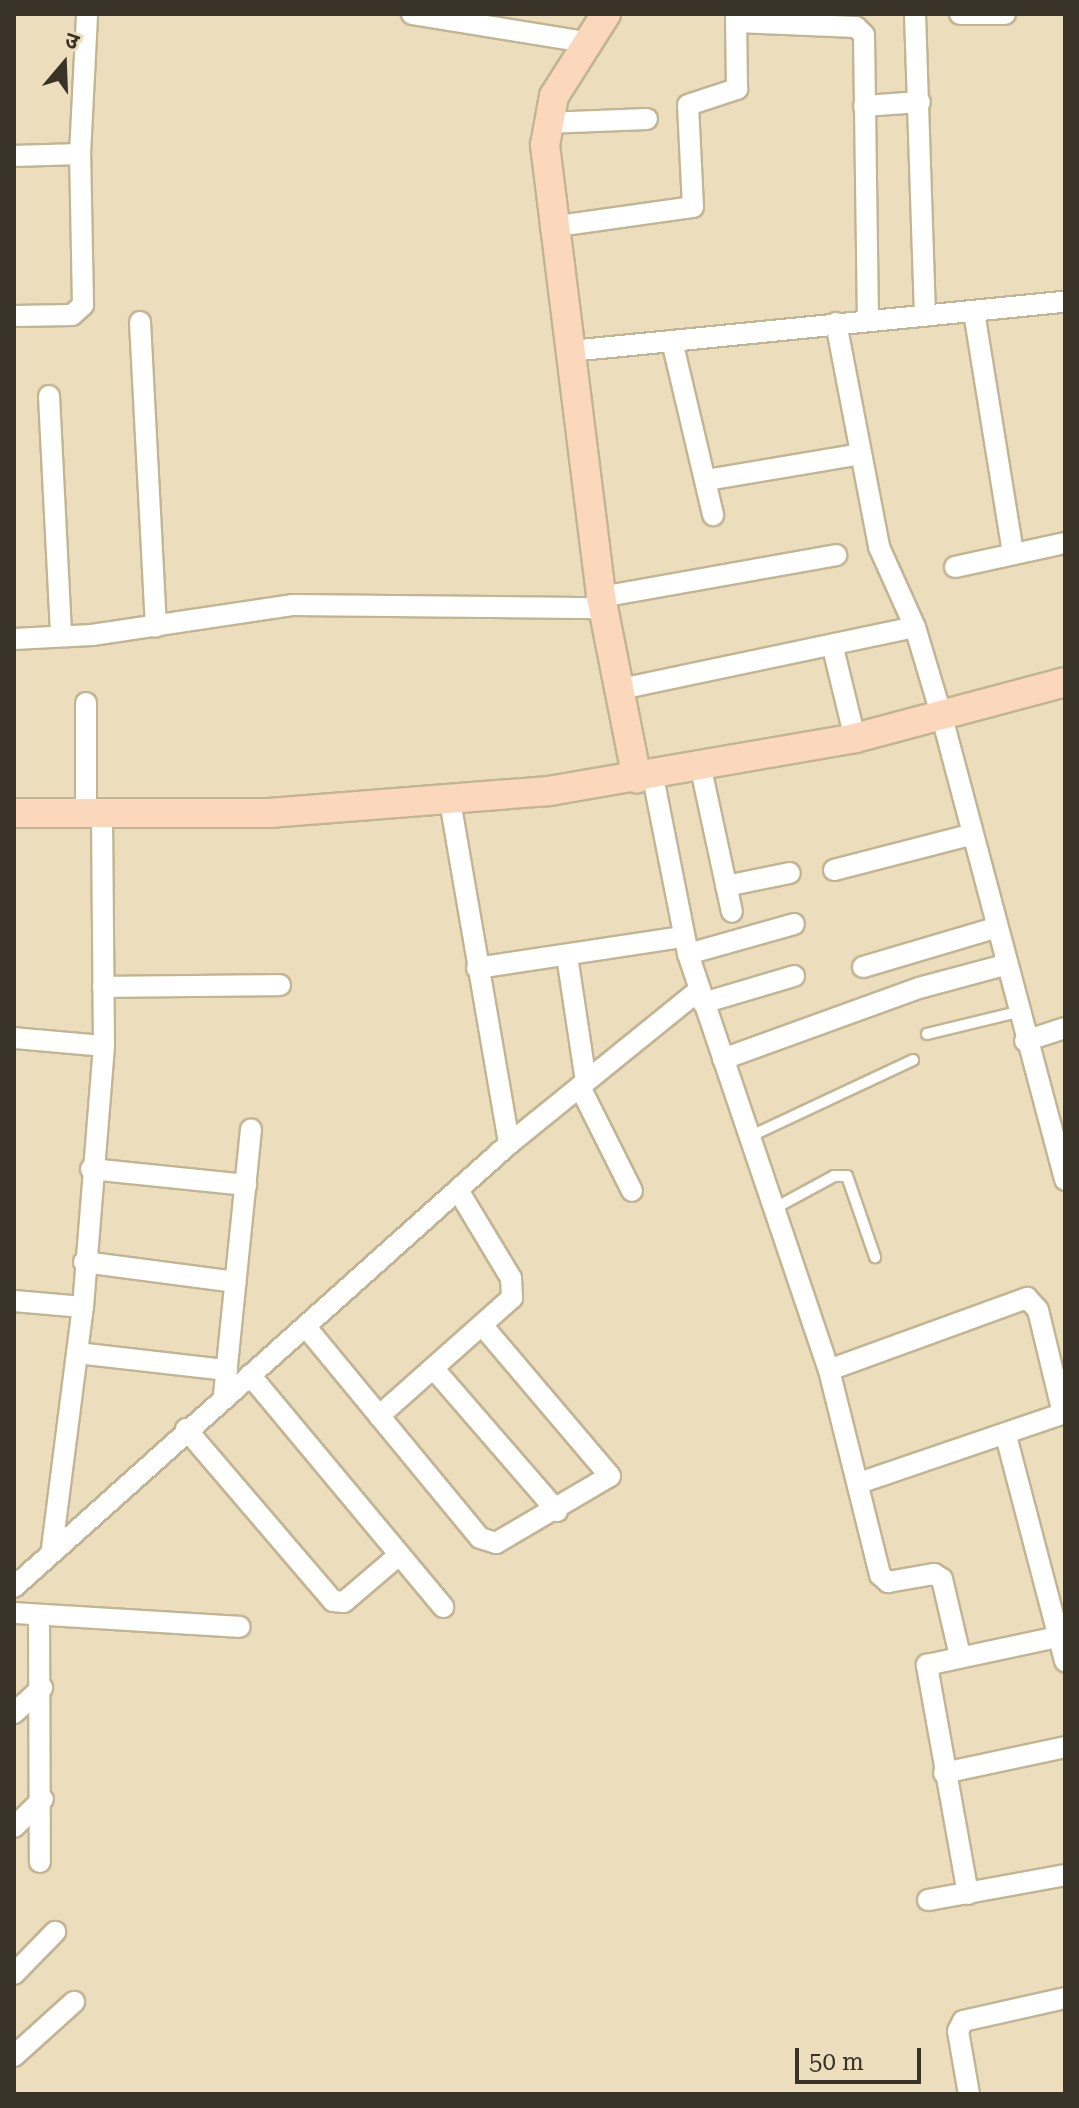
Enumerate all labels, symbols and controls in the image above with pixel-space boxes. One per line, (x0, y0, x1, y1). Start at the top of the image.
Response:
north arrow (24, 24, 104, 104)
text: उ (62, 27, 82, 55)
scale bar (799, 2032, 925, 2082)
text: 50 m (809, 2048, 864, 2076)

